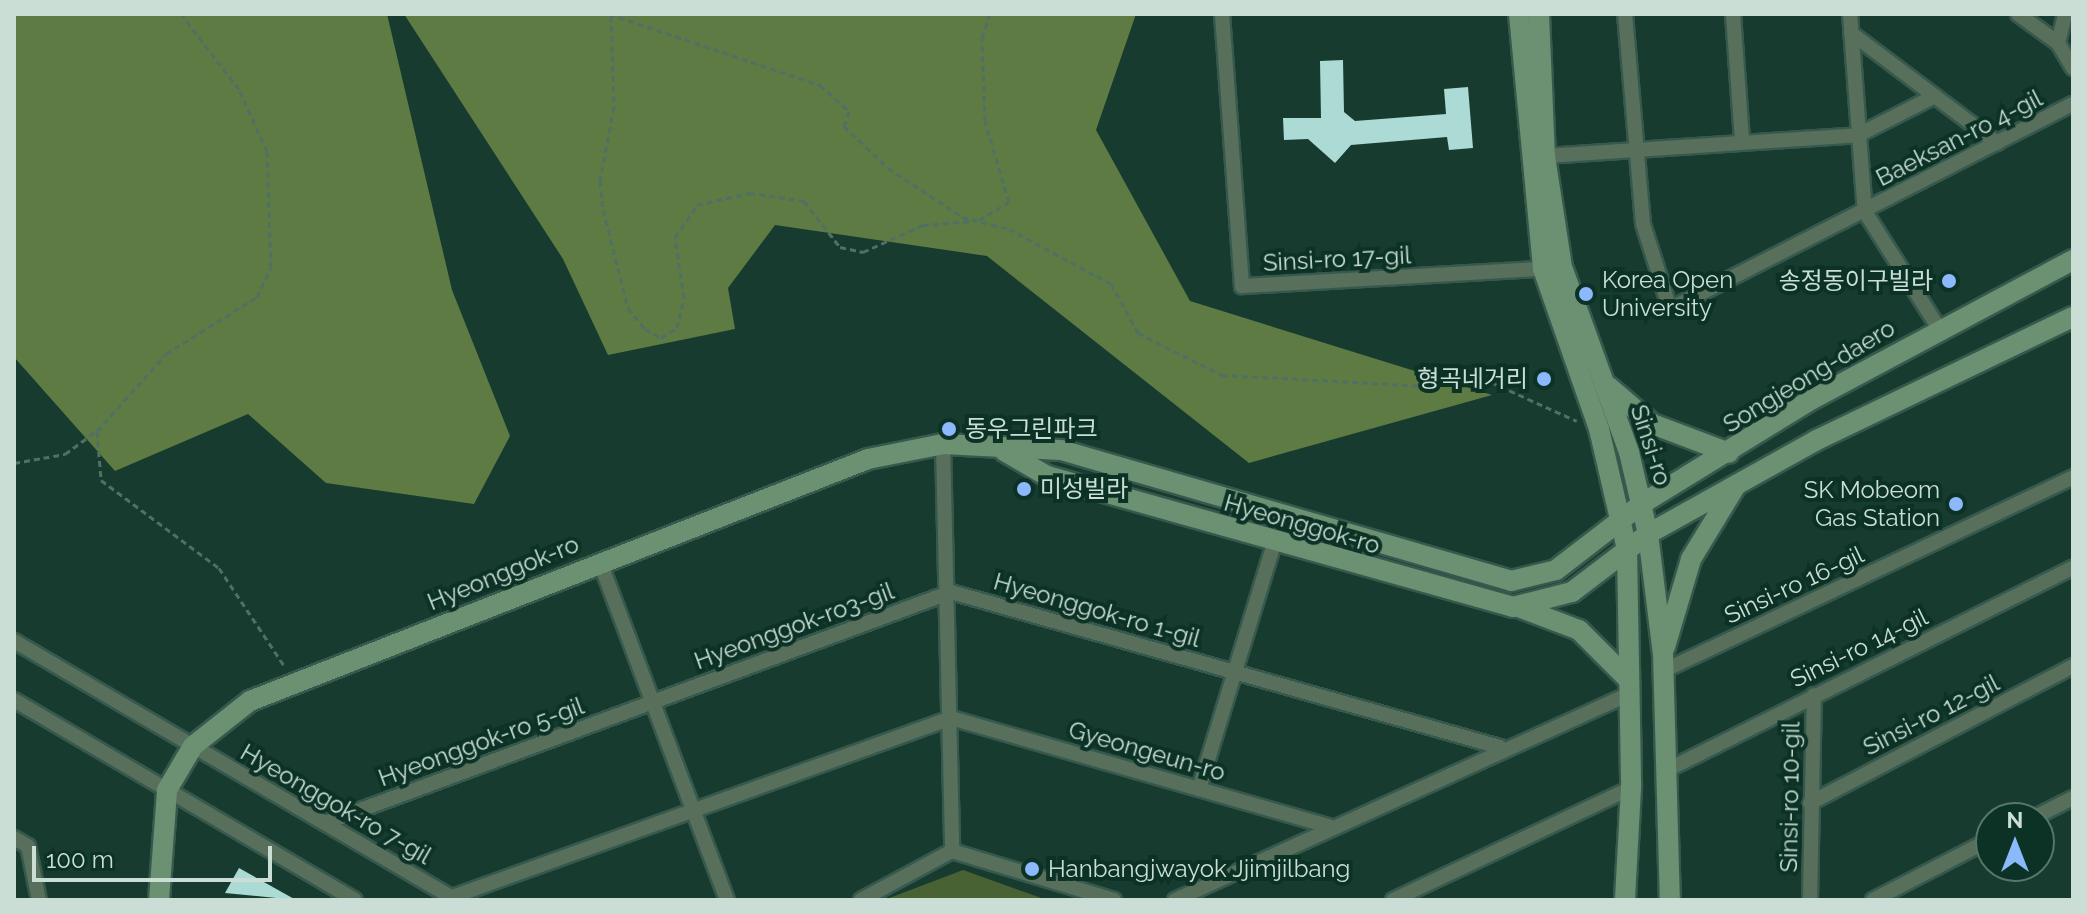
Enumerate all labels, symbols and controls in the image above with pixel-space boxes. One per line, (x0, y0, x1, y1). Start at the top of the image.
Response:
street label: Baeksan-ro 4-gil (1871, 84, 2047, 192)
street label: Sinsi-ro 17-gil (1262, 241, 1412, 277)
place label: Korea Open University (1602, 266, 1733, 322)
place label: 송정동이구빌라 (1778, 267, 1933, 295)
marker: 송정동이구빌라 (1940, 272, 1958, 290)
marker: Korea Open University (1577, 285, 1595, 303)
street label: Songjeong-daero (1718, 313, 1900, 439)
place label: 형곡네거리 (1418, 365, 1528, 393)
marker: 형곡네거리 (1535, 370, 1553, 388)
street label: Sinsi-ro (1624, 401, 1678, 489)
place label: 동우그린파크 (965, 415, 1097, 443)
marker: 동우그린파크 (940, 420, 958, 438)
place label: 미성빌라 (1040, 475, 1128, 503)
place label: SK Mobeom Gas Station (1804, 476, 1940, 532)
marker: 미성빌라 (1015, 480, 1033, 498)
street label: Hyeonggok-ro (1221, 488, 1383, 560)
marker: SK Mobeom Gas Station (1947, 495, 1965, 513)
street label: Hyeonggok-ro (423, 530, 583, 616)
street label: Sinsi-ro 16-gil (1720, 540, 1868, 630)
street label: Hyeonggok-ro 1-gil (990, 567, 1204, 653)
street label: Hyeonggok-ro3-gil (690, 577, 898, 675)
street label: Sinsi-ro 14-gil (1786, 602, 1932, 694)
street label: Sinsi-ro 12-gil (1858, 668, 2004, 762)
street label: Hyeonggok-ro 5-gil (374, 691, 588, 793)
street label: Gyeongeun-ro (1065, 715, 1229, 787)
street label: Sinsi-ro 10-gil (1774, 721, 1806, 873)
street label: Hyeonggok-ro 7-gil (235, 738, 437, 870)
north arrow (1975, 802, 2055, 882)
text: N (2007, 807, 2023, 833)
scale bar (36, 830, 276, 880)
text: 100 m (46, 845, 114, 874)
place label: Hanbangjwayok Jjimjilbang (1048, 855, 1351, 883)
marker: Hanbangjwayok Jjimjilbang (1023, 860, 1041, 878)

